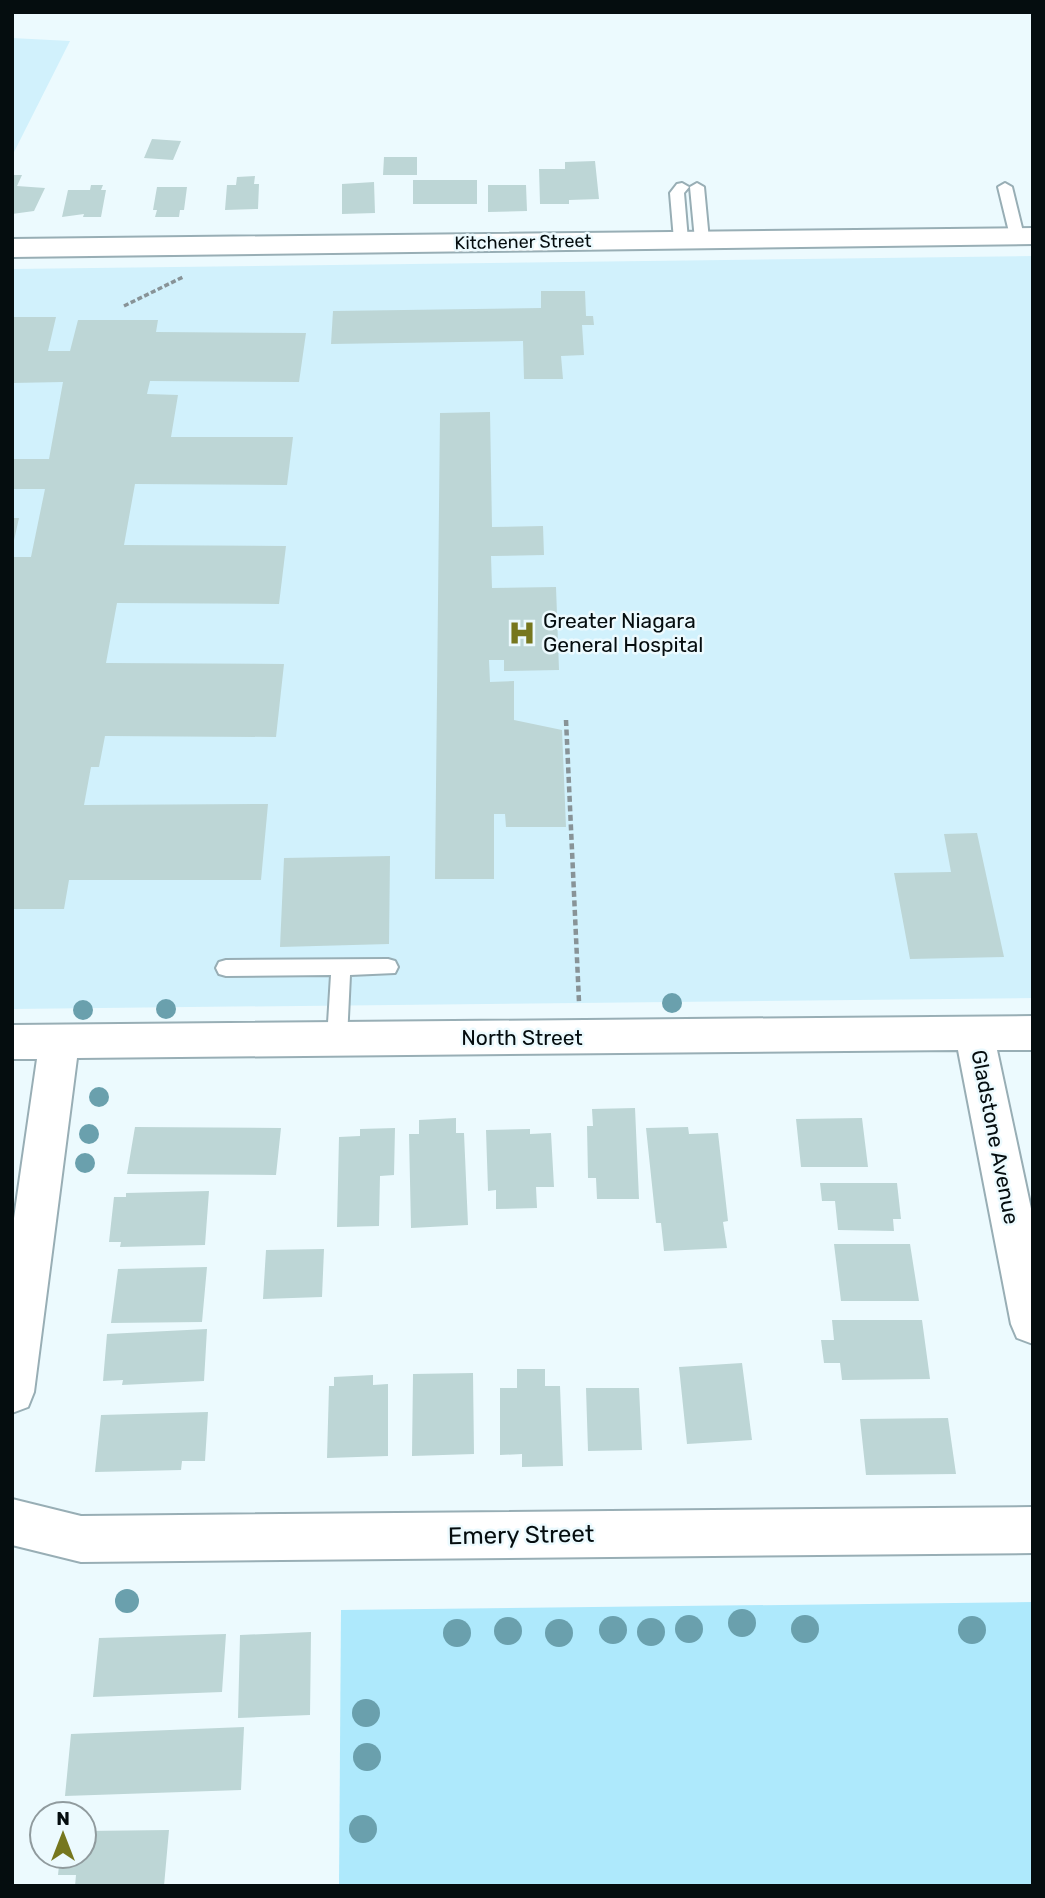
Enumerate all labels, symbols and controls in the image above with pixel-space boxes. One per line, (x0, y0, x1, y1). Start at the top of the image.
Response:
street label: Kitchener Street (454, 230, 592, 254)
place label: Greater Niagara General Hospital (543, 608, 703, 657)
hospital icon: Greater Niagara General Hospital (507, 618, 537, 648)
street label: North Street (461, 1025, 583, 1050)
street label: Gladstone Avenue (966, 1048, 1025, 1226)
street label: Emery Street (448, 1520, 594, 1550)
north arrow (28, 1800, 98, 1870)
text: N (56, 1807, 70, 1830)

